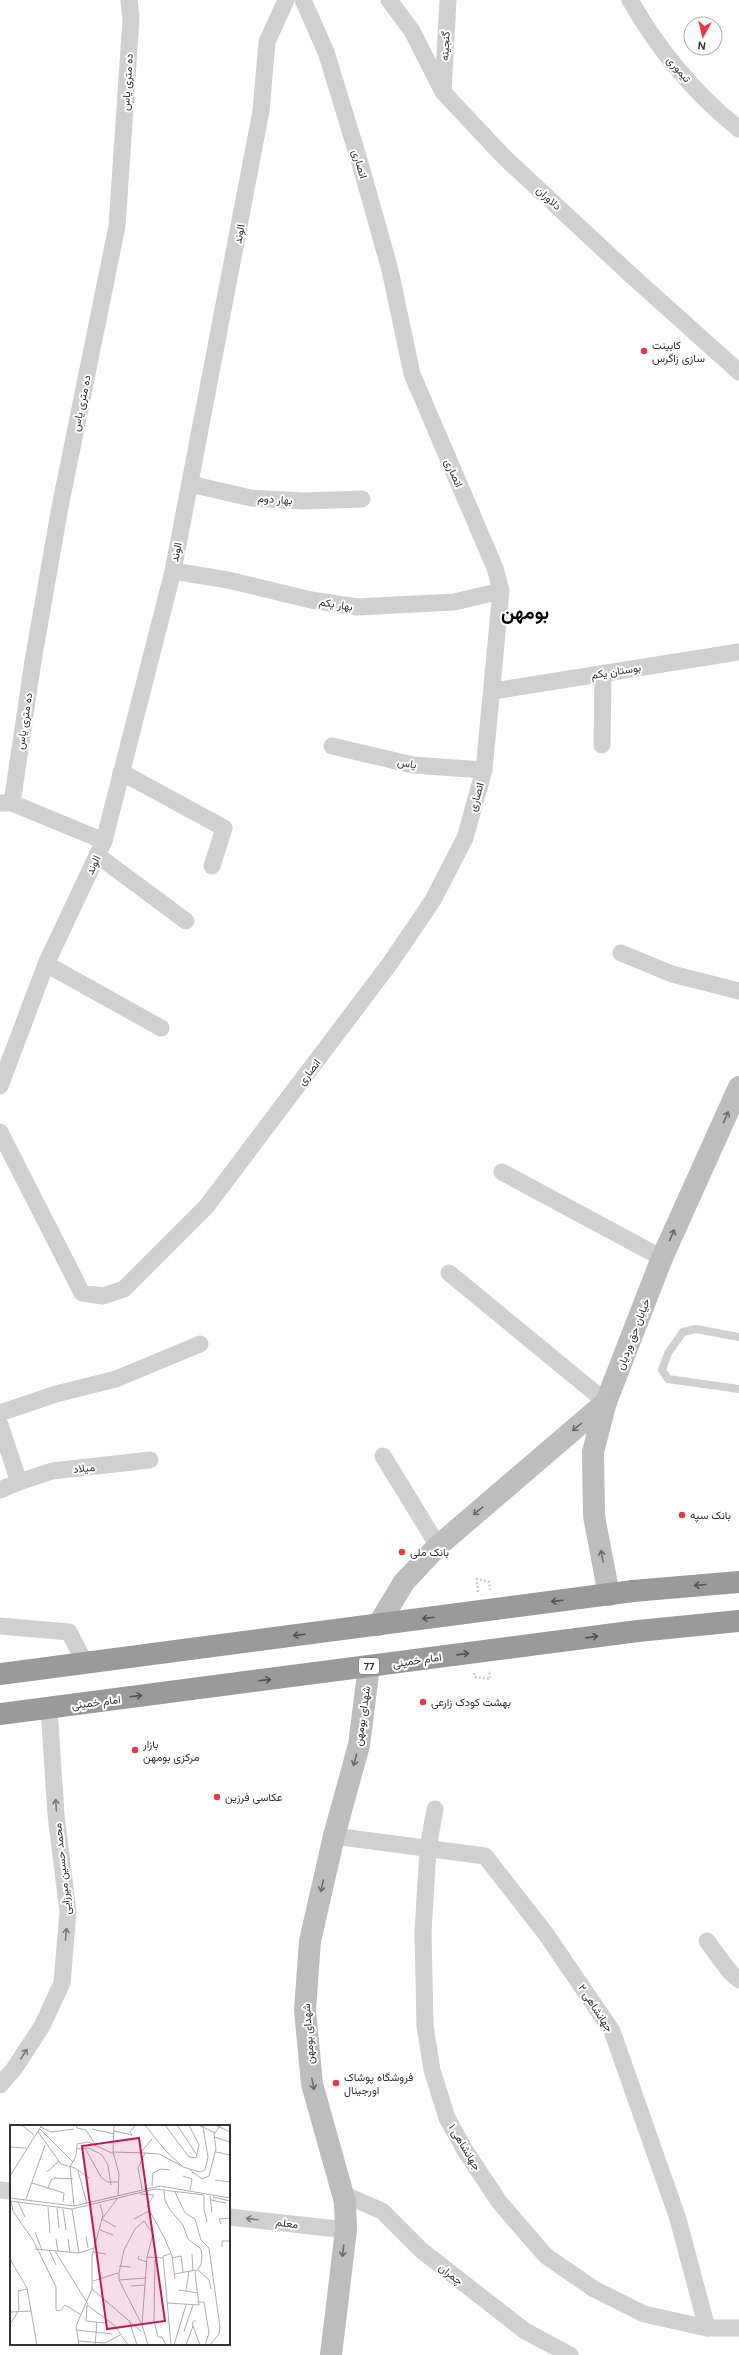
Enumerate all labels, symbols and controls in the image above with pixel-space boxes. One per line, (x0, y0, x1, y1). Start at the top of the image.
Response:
north arrow (683, 16, 723, 56)
street label: گنجینه (437, 31, 453, 61)
text: N (697, 38, 707, 53)
street label: ده متری یاس (118, 53, 136, 111)
street label: تیموری (664, 53, 695, 85)
street label: انصاری (349, 148, 371, 180)
street label: دلاوران (533, 183, 565, 213)
street label: الوند (230, 223, 248, 245)
place label: کابینت سازی زاگرس (652, 338, 705, 365)
marker: کابینت سازی زاگرس (639, 346, 649, 356)
street label: ده متری یاس (68, 373, 94, 433)
street label: انصاری (442, 457, 466, 489)
street label: بهار دوم (257, 491, 293, 508)
street label: الوند (167, 541, 185, 563)
street label: بهار یکم (318, 594, 354, 615)
district label: بومهن (501, 600, 549, 625)
street label: بوستان یکم (590, 660, 642, 683)
street label: ده متری یاس (13, 692, 35, 750)
street label: یاس (396, 754, 418, 772)
street label: انصاری (465, 781, 487, 813)
street label: الوند (83, 853, 103, 877)
street label: انصاری (295, 1056, 323, 1088)
one-way arrow (722, 1111, 730, 1123)
one-way arrow (669, 1230, 676, 1242)
street label: خیابان حق وردیان (613, 1296, 653, 1372)
one-way arrow (571, 1423, 582, 1432)
street label: میلاد (72, 1460, 96, 1476)
one-way arrow (472, 1507, 483, 1516)
place label: بانک سپه (690, 1508, 731, 1523)
marker: بانک سپه (677, 1510, 687, 1520)
place label: بانک ملی (410, 1545, 449, 1559)
marker: بانک ملی (397, 1547, 407, 1557)
one-way arrow (598, 1550, 606, 1563)
one-way arrow (694, 1582, 707, 1589)
one-way arrow (551, 1597, 564, 1605)
one-way arrow (422, 1614, 435, 1622)
one-way arrow (293, 1631, 306, 1639)
one-way arrow (585, 1633, 598, 1641)
street label: امام خمینی (392, 1650, 443, 1671)
one-way arrow (456, 1650, 469, 1658)
road number: 77 (359, 1658, 379, 1674)
one-way arrow (258, 1676, 271, 1683)
street label: شهدای بومهن (351, 1685, 373, 1747)
street label: امام خمینی (71, 1692, 121, 1713)
one-way arrow (129, 1692, 142, 1700)
place label: بهشت کودک زارعی (431, 1695, 511, 1709)
marker: بهشت کودک زارعی (418, 1697, 428, 1707)
place label: بازار مرکزی بومهن (142, 1737, 199, 1764)
marker: بازار مرکزی بومهن (130, 1745, 140, 1755)
one-way arrow (351, 1753, 358, 1766)
place label: عکاسی فرزین (225, 1790, 283, 1804)
marker: عکاسی فرزین (212, 1792, 222, 1802)
one-way arrow (52, 1799, 59, 1812)
street label: محمد حسین میرزایی (50, 1822, 74, 1916)
one-way arrow (318, 1879, 326, 1892)
one-way arrow (62, 1928, 69, 1941)
street label: جهانشاهی ۲ (575, 1981, 617, 2035)
street label: شهدای بومهن (299, 2003, 317, 2065)
one-way arrow (20, 2049, 28, 2060)
place label: فروشگاه پوشاک اورجینال (344, 2070, 413, 2097)
one-way arrow (309, 2077, 317, 2090)
marker: فروشگاه پوشاک اورجینال (331, 2078, 341, 2088)
street label: جهانشاهی ۱ (446, 2121, 484, 2173)
inset map (10, 2125, 230, 2345)
one-way arrow (246, 2215, 259, 2223)
street label: معلم (275, 2215, 299, 2232)
one-way arrow (340, 2244, 347, 2257)
street label: چمران (435, 2260, 466, 2289)

